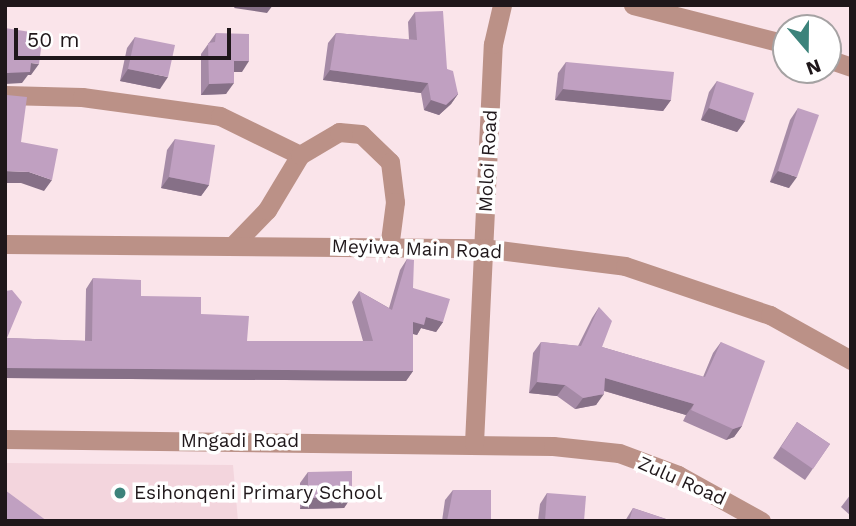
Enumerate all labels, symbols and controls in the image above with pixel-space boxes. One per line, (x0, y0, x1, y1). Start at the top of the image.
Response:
scale bar (18, 14, 234, 58)
north arrow (772, 14, 842, 84)
text: 50 m (27, 27, 79, 52)
text: N (803, 54, 824, 81)
street label: Moloi Road (474, 109, 502, 213)
street label: Meyiwa Main Road (331, 235, 503, 263)
street label: Mngadi Road (181, 430, 299, 452)
street label: Zulu Road (635, 452, 729, 510)
place label: Esihonqeni Primary School (134, 482, 383, 504)
marker: Esihonqeni Primary School (112, 485, 128, 501)

